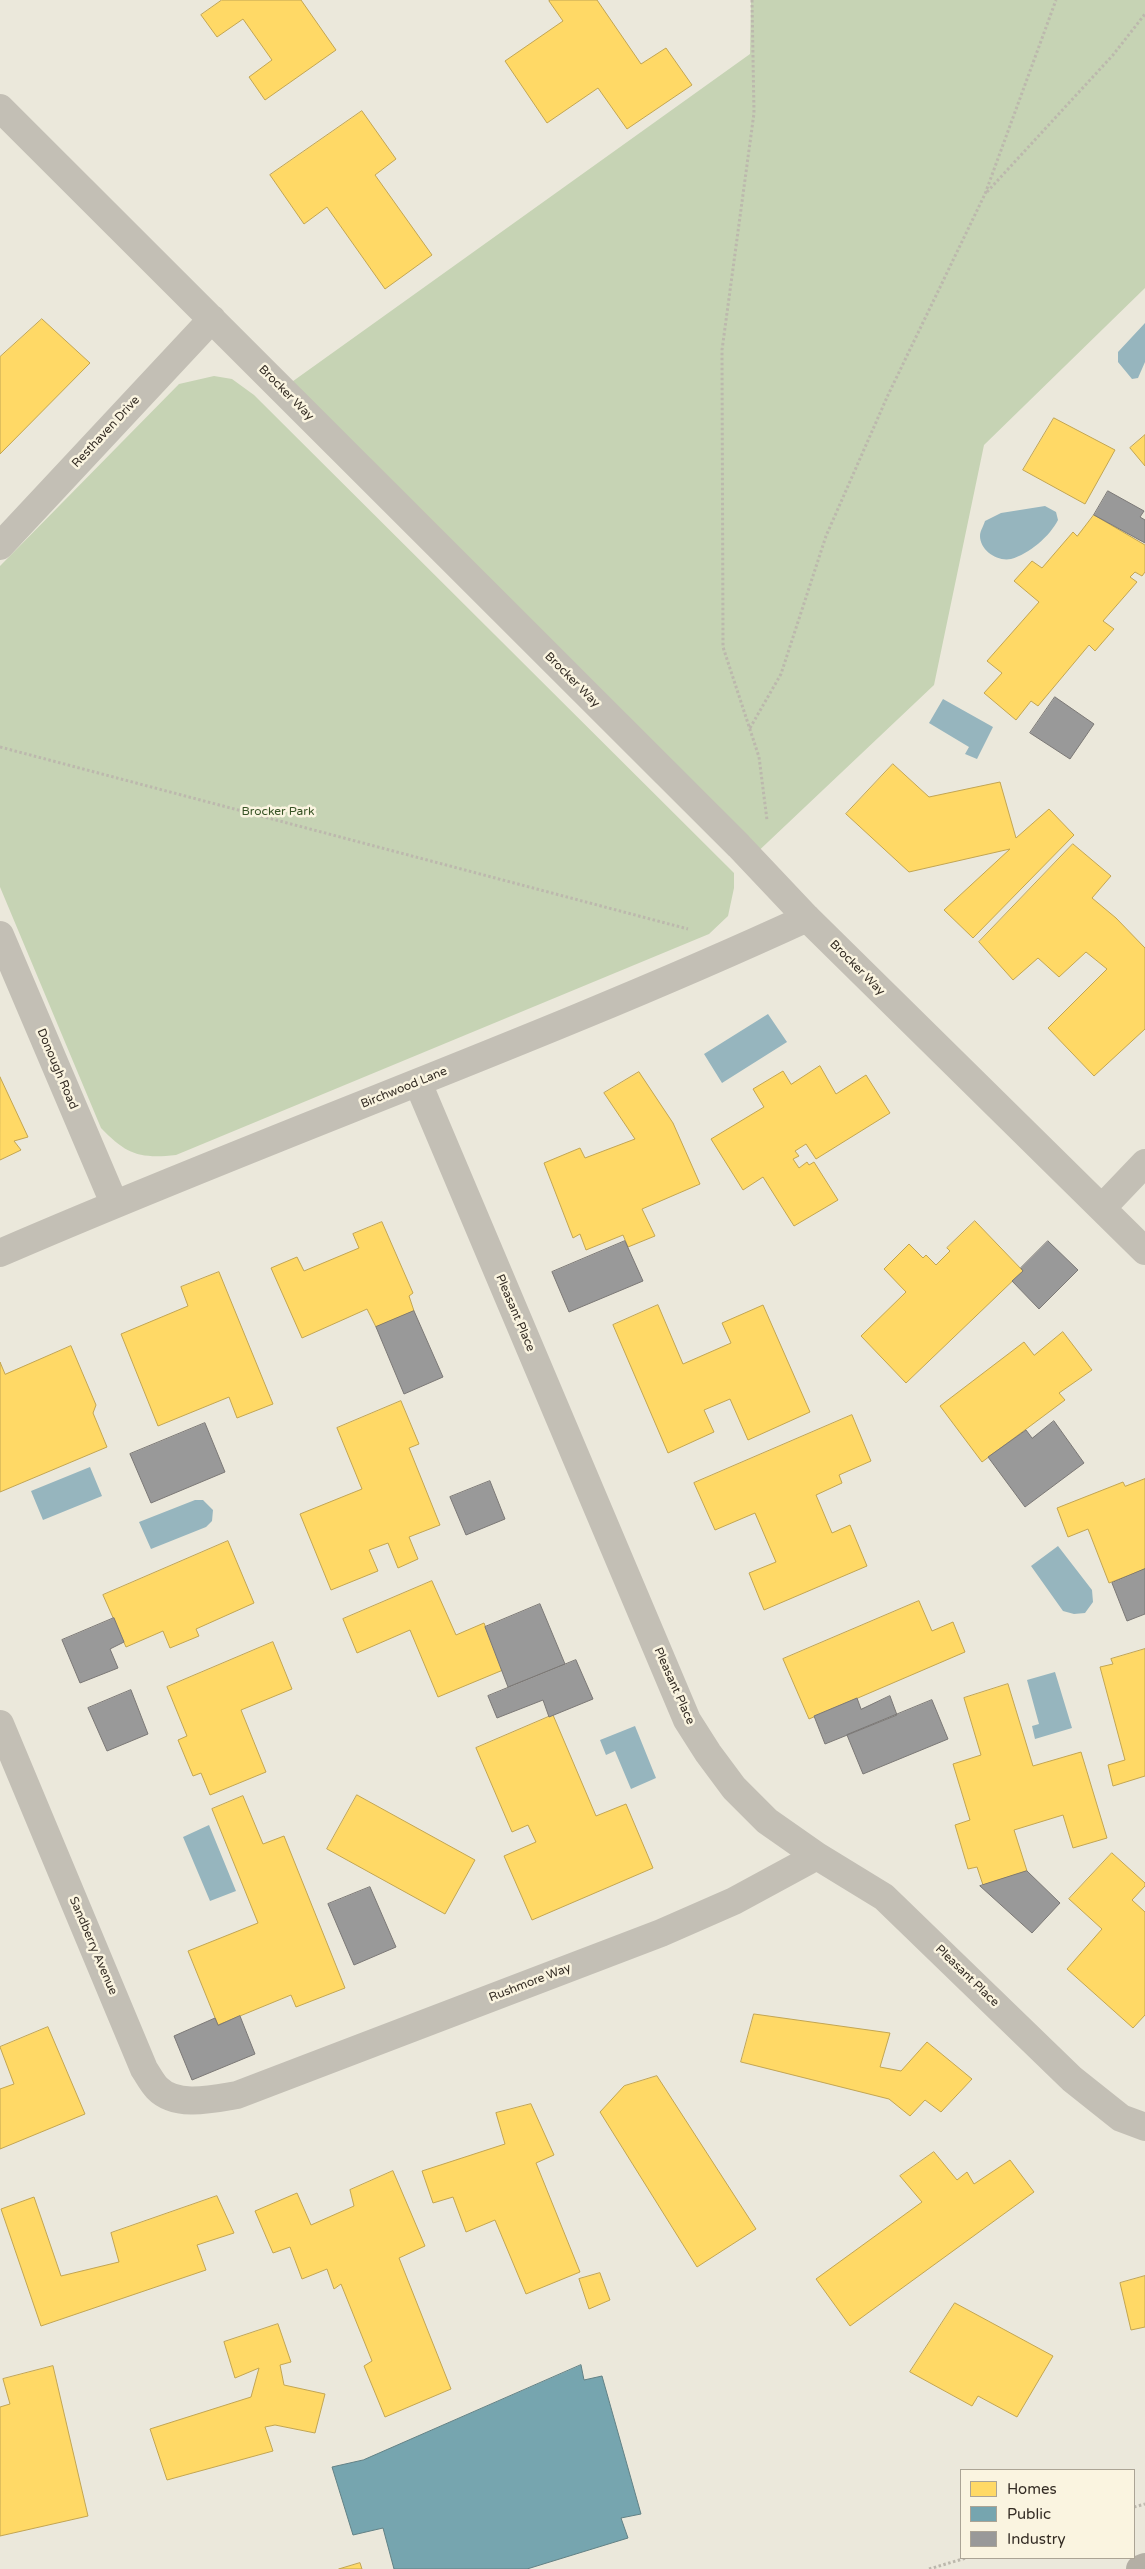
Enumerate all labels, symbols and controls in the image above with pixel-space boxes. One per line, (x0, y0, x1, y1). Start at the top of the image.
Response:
street label: Brocker Way (255, 362, 317, 424)
street label: Resthaven Drive (69, 393, 143, 471)
street label: Brocker Way (541, 649, 603, 711)
park label: Brocker Park (242, 805, 314, 819)
street label: Brocker Way (826, 937, 888, 999)
street label: Donough Road (34, 1027, 80, 1111)
street label: Birchwood Lane (359, 1064, 449, 1112)
street label: Pleasant Place (492, 1272, 538, 1354)
street label: Pleasant Place (651, 1645, 697, 1727)
street label: Sandberry Avenue (66, 1895, 120, 1997)
street label: Pleasant Place (932, 1942, 1002, 2010)
street label: Rushmore Way (487, 1961, 573, 2005)
legend (960, 2469, 1135, 2559)
text: Homes (1007, 2480, 1057, 2498)
text: Public (1007, 2505, 1051, 2523)
text: Industry (1007, 2530, 1066, 2548)

